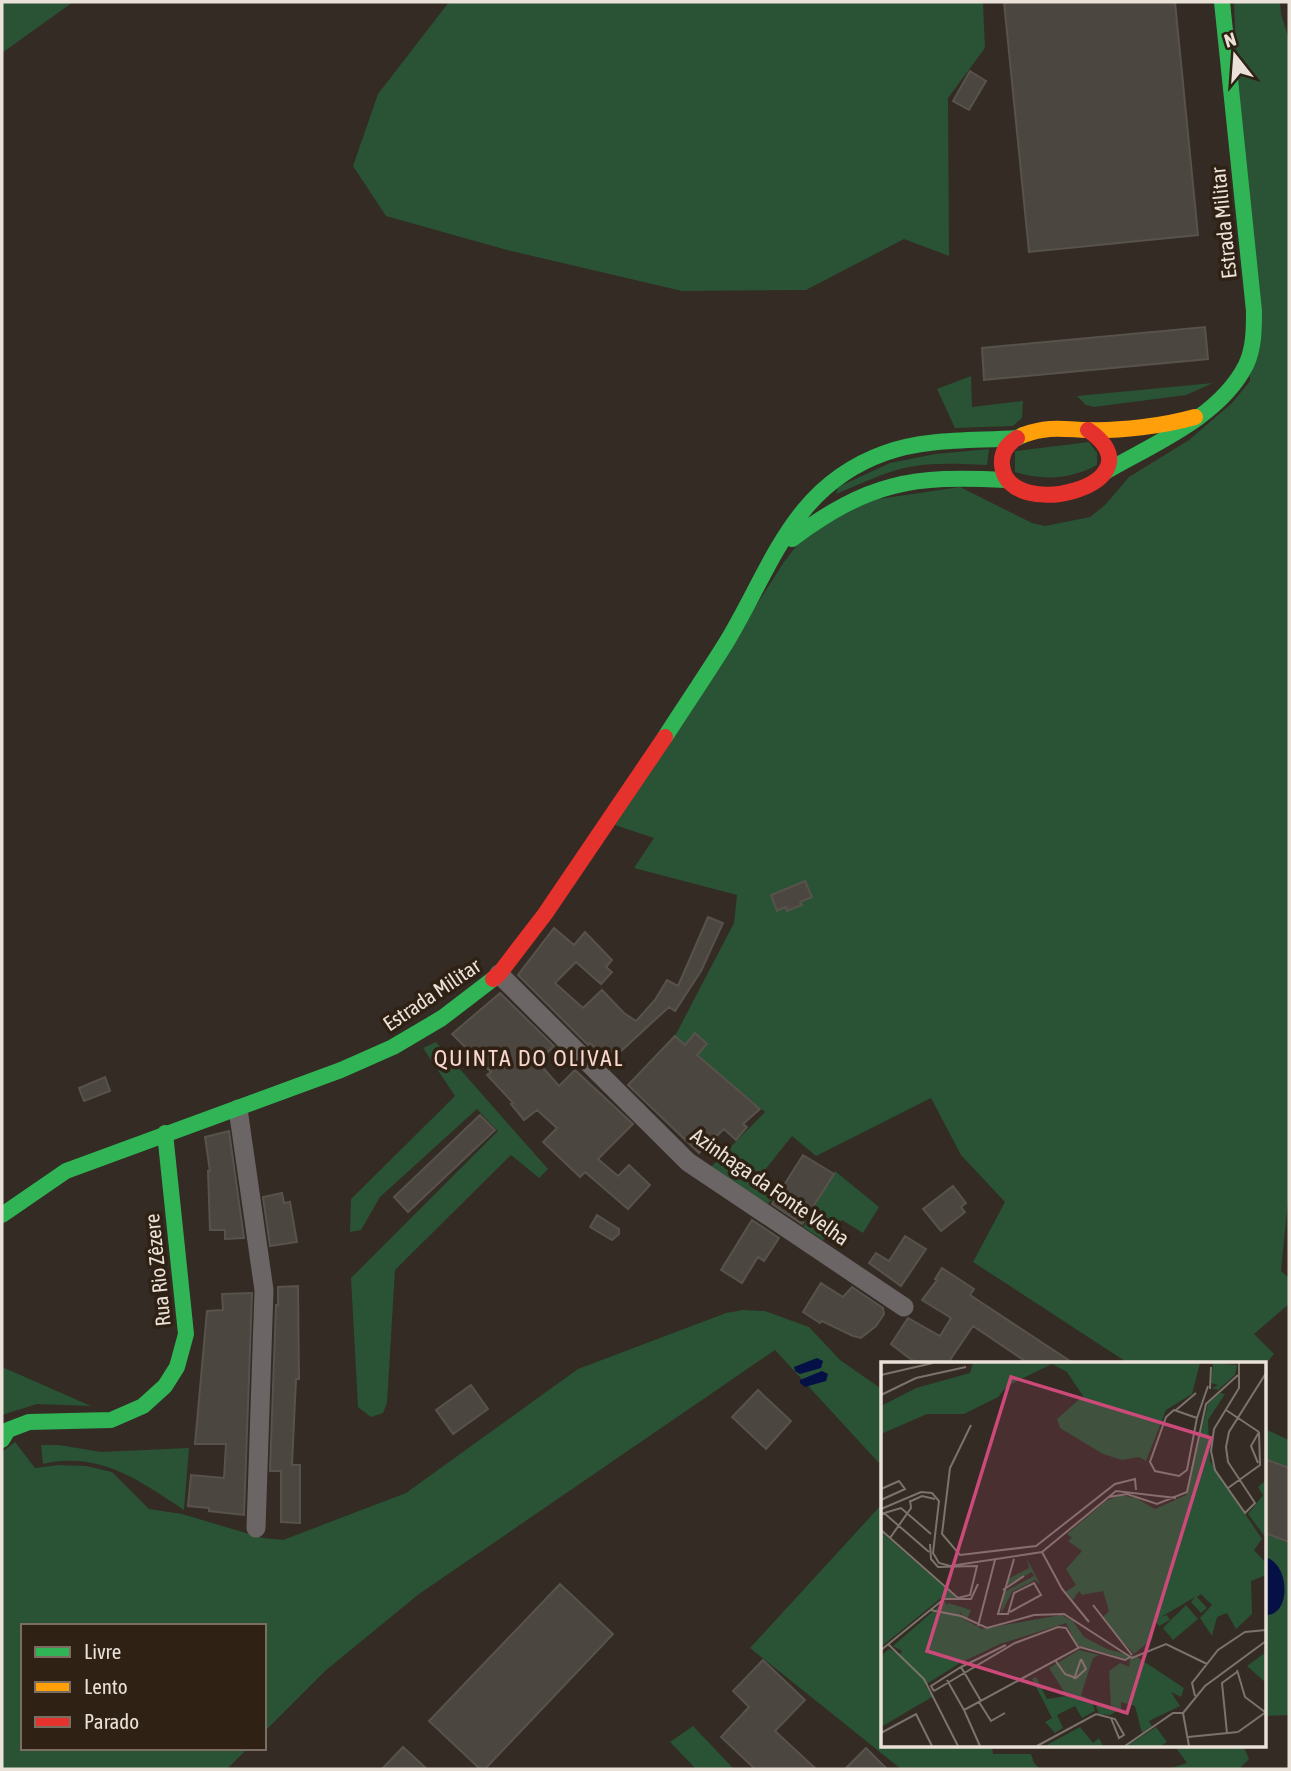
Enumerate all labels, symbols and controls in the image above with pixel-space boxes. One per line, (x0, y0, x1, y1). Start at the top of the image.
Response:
north arrow (1200, 21, 1270, 91)
text: N (1221, 28, 1239, 52)
street label: Estrada Militar (1205, 165, 1241, 280)
street label: Estrada Militar (378, 953, 485, 1035)
district label: QUINTA DO OLIVAL (434, 1045, 624, 1071)
street label: Azinhaga da Fonte Velha (687, 1123, 854, 1250)
street label: Rua Rio Zêzere (139, 1213, 175, 1328)
inset map (881, 1362, 1266, 1746)
legend (21, 1624, 266, 1750)
text: Livre (84, 1639, 121, 1663)
text: Lento (84, 1674, 128, 1698)
text: Parado (84, 1709, 139, 1733)

